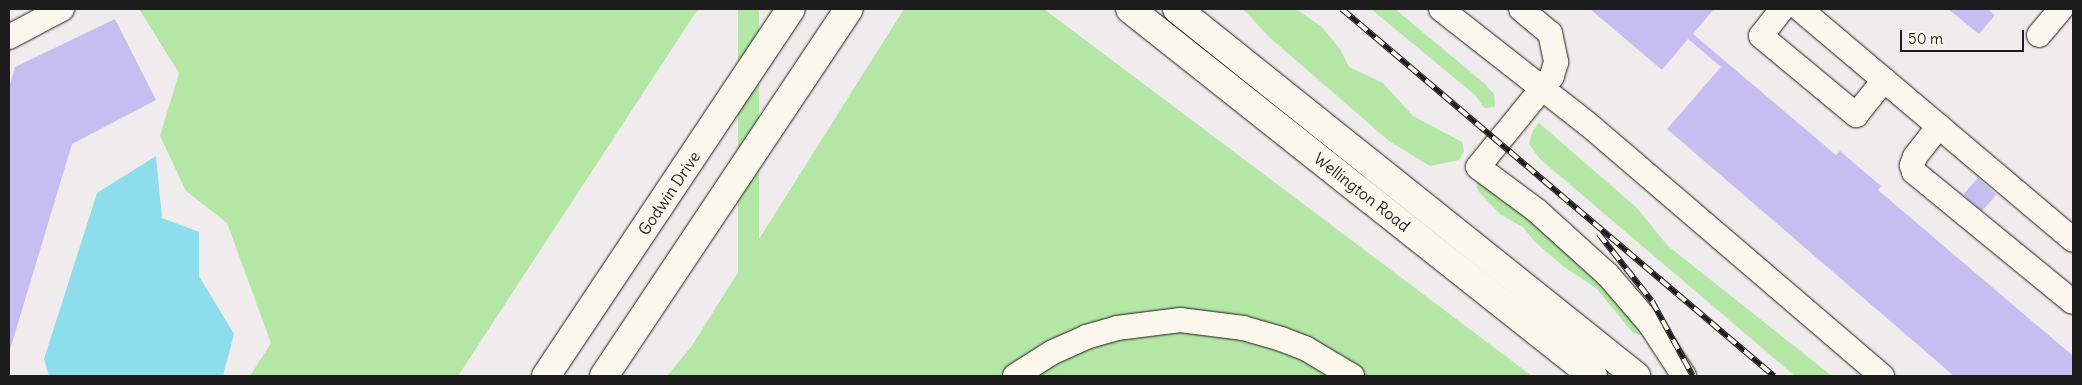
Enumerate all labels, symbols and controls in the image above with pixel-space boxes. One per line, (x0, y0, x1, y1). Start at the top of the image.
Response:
scale bar (1902, 20, 2026, 52)
text: 50 m (1908, 29, 1943, 48)
street label: Godwin Drive (634, 147, 704, 239)
street label: Wellington Road (1310, 149, 1414, 235)

